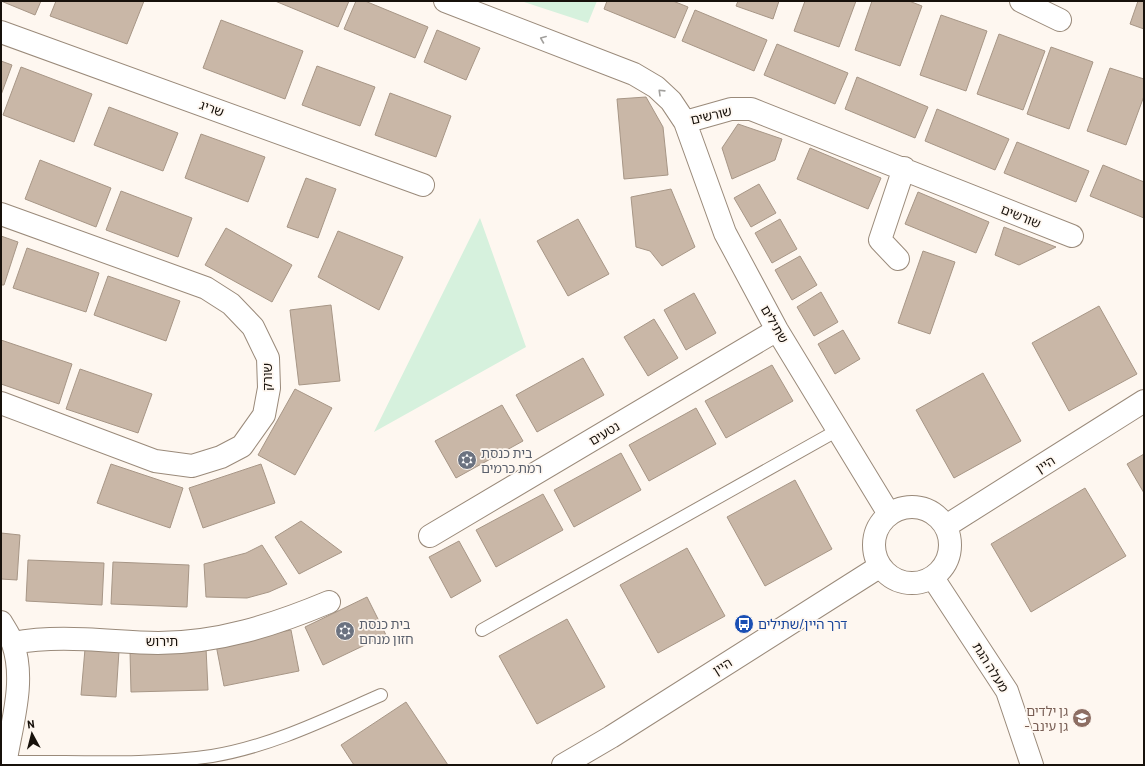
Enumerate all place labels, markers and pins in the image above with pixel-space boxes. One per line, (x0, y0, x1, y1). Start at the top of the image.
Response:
place label: בית כנסת רמת כרמים (481, 445, 542, 476)
synagogue icon: בית כנסת רמת כרמים (456, 449, 478, 471)
bus stop icon: דרך היין/שתילים (733, 613, 755, 635)
place label: בית כנסת חזון מנחם (359, 616, 414, 647)
place label: דרך היין/שתילים (758, 616, 847, 632)
synagogue icon: בית כנסת חזון מנחם (334, 620, 356, 642)
place label: גן ילדים - גן עינב (1025, 703, 1068, 734)
school or university icon: גן ילדים - גן עינב (1071, 707, 1093, 729)

